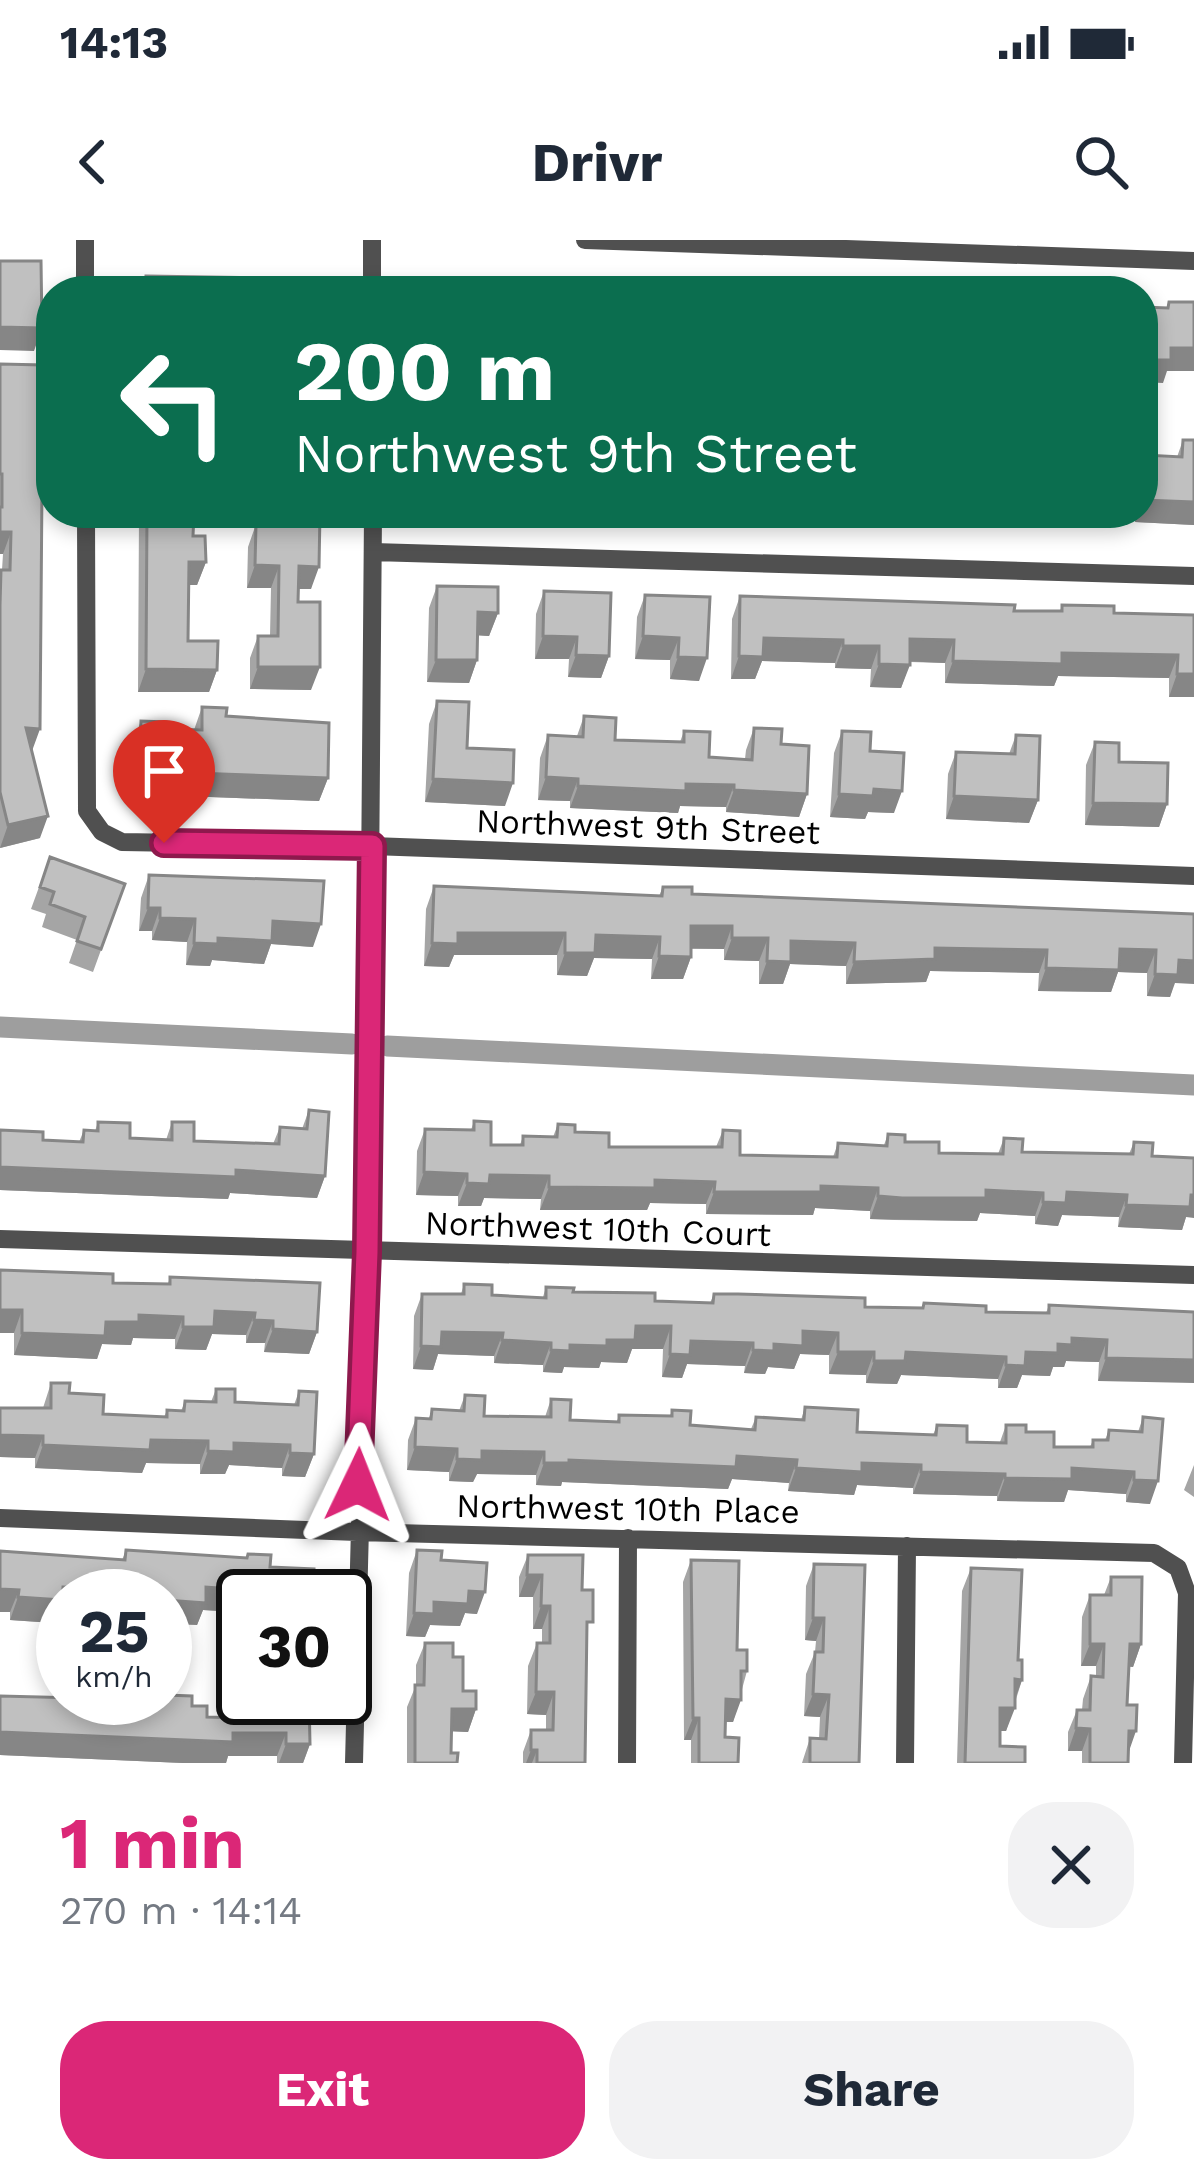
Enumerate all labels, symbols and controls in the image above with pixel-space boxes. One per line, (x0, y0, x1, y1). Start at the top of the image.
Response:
text: 14:13 (60, 16, 168, 69)
icon: back (60, 129, 126, 195)
icon: search (1068, 129, 1134, 195)
text: Drivr (531, 131, 663, 194)
text: 200 m (294, 322, 555, 420)
icon: left (96, 324, 252, 480)
text: Northwest 9th Street (294, 422, 857, 485)
pin (113, 720, 215, 843)
icon: arrive (131, 738, 197, 804)
street label: Northwest 9th Street (475, 801, 821, 852)
street label: Northwest 10th Court (424, 1203, 772, 1254)
position arrow (295, 1422, 421, 1548)
street label: Northwest 10th Place (456, 1486, 800, 1531)
speed limit sign: 30 (216, 1569, 372, 1725)
text: 25 (79, 1596, 149, 1667)
text: km/h (75, 1659, 153, 1694)
text: 1 min (60, 1801, 245, 1885)
button: close (1008, 1802, 1134, 1928)
text: 270 m · 14:14 (60, 1888, 302, 1933)
button: Exit (60, 2021, 585, 2159)
button: Share (609, 2021, 1134, 2159)

